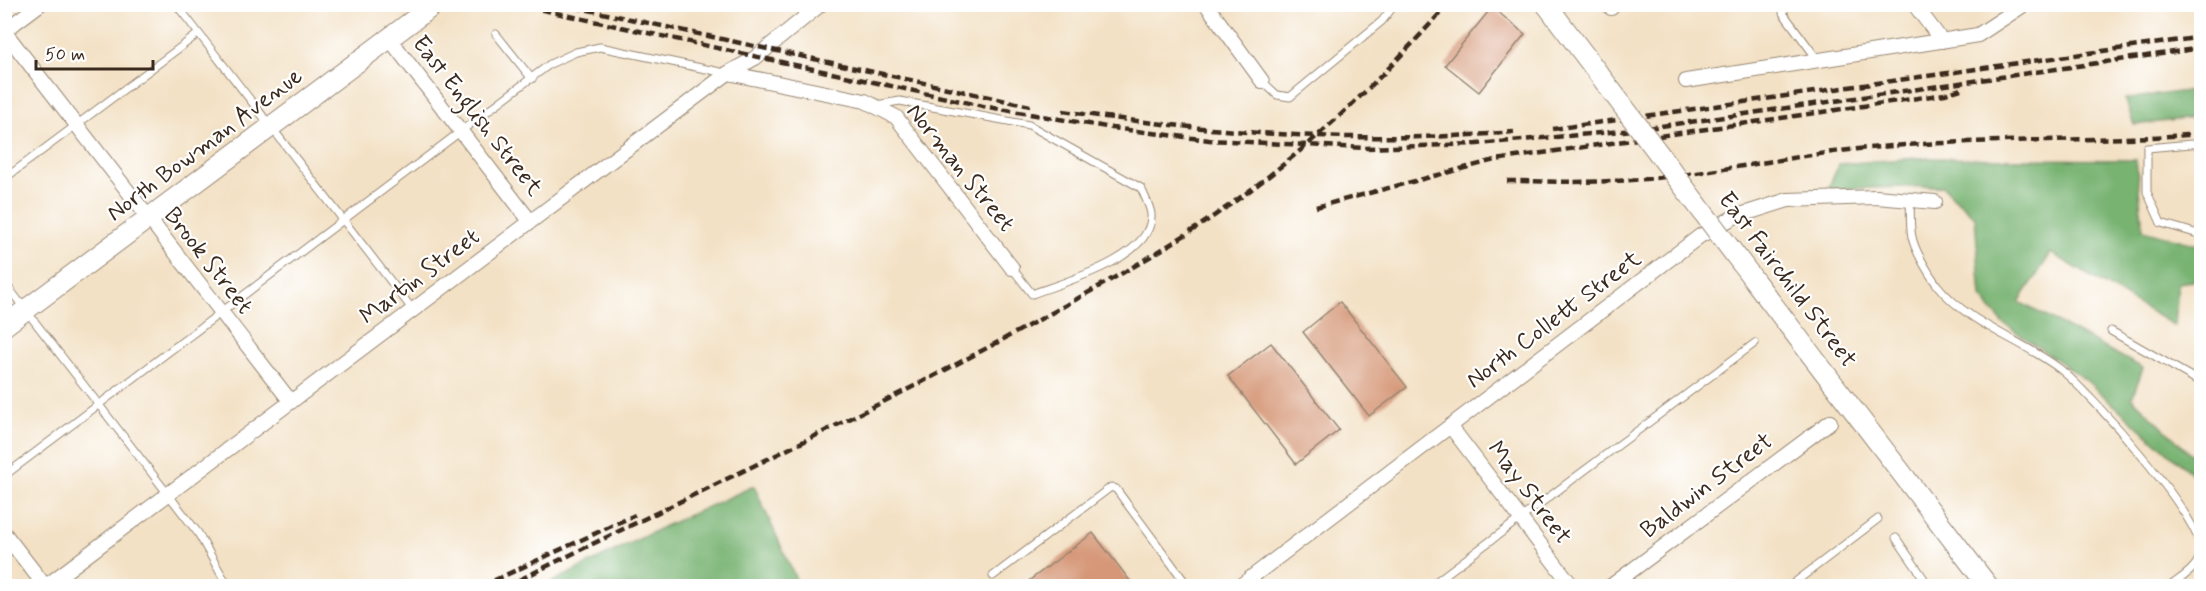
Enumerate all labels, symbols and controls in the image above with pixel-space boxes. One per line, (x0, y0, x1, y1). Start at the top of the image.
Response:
street label: East English Street (402, 29, 549, 204)
scale bar (36, 33, 153, 71)
text: 50 m (45, 43, 85, 67)
street label: North Bowman Avenue (101, 61, 309, 229)
street label: Norman Street (899, 97, 1021, 239)
street label: East Fairchild Street (1711, 186, 1863, 374)
street label: Brook Street (156, 201, 260, 321)
street label: Martin Street (354, 222, 486, 332)
street label: North Collett Street (1460, 244, 1648, 396)
street label: Baldwin Street (1635, 426, 1779, 546)
street label: May Street (1480, 435, 1578, 551)

